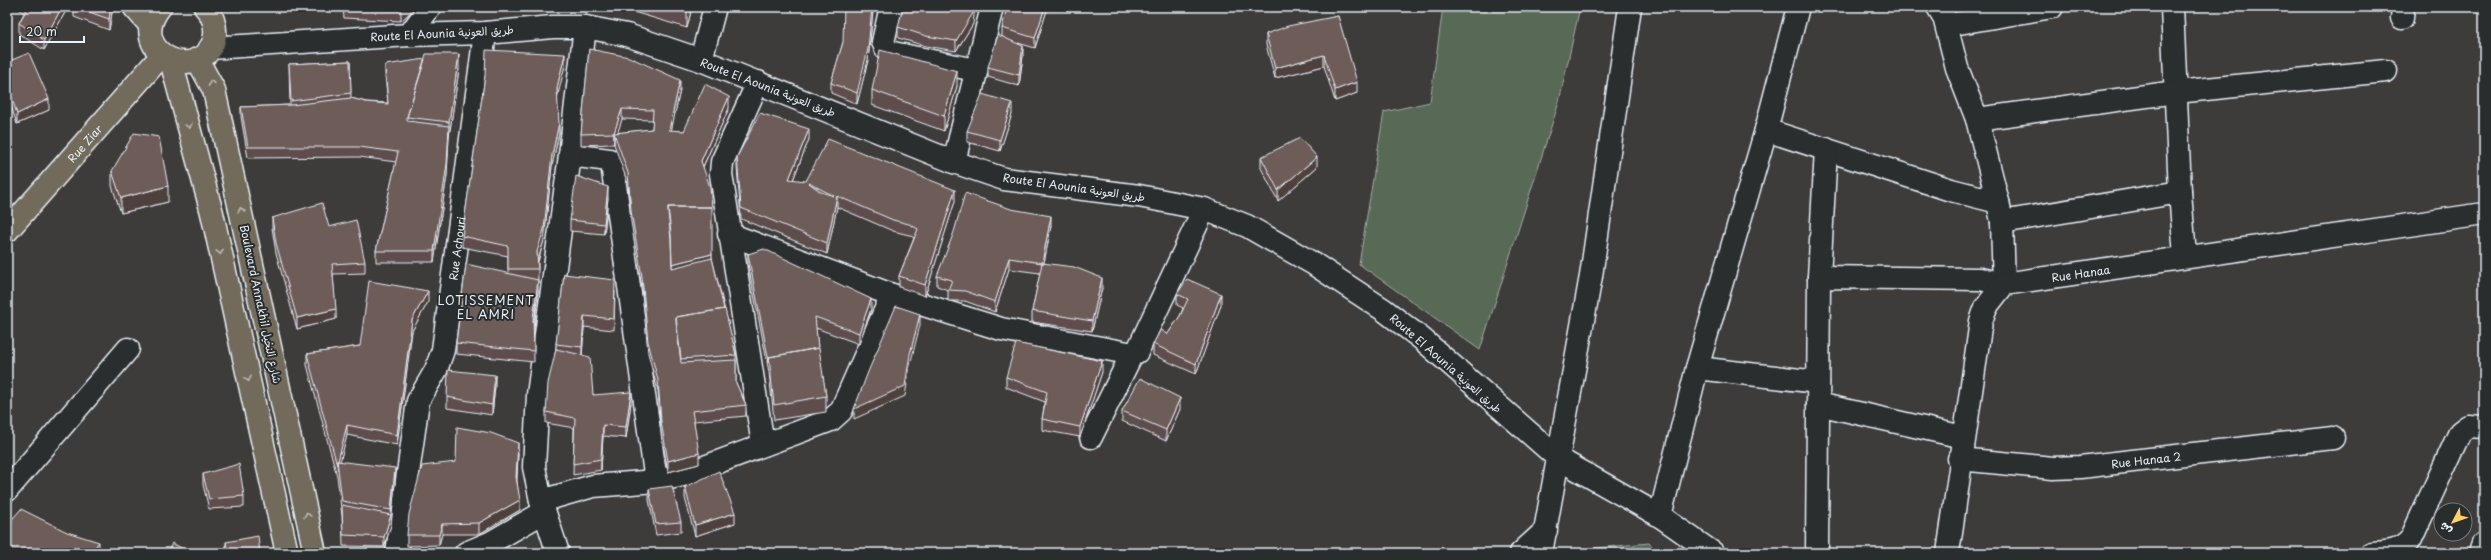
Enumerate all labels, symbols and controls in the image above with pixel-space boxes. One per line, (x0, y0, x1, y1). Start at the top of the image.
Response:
scale bar (20, 18, 84, 44)
street label: Route El Aounia طريق العونية (370, 21, 514, 45)
text: 20 m (26, 22, 57, 40)
street label: Route El Aounia طريق العونية (698, 53, 838, 121)
one-way arrow (208, 80, 216, 87)
street label: Rue Ziar (63, 121, 106, 166)
one-way arrow (184, 123, 192, 129)
street label: Route El Aounia طريق العونية (1002, 169, 1146, 205)
one-way arrow (237, 207, 245, 213)
street label: Rue Achouri (444, 215, 469, 281)
street label: Boulevard Annakhil شارع النخيل (235, 223, 286, 385)
one-way arrow (216, 249, 224, 255)
street label: Rue Hanaa (2050, 260, 2111, 285)
district label: LOTISSEMENT EL AMRI (437, 291, 535, 323)
street label: Route El Aounia طريق العونية (1386, 309, 1506, 417)
one-way arrow (244, 376, 252, 382)
street label: Rue Hanaa 2 (2110, 447, 2182, 472)
north arrow (2433, 502, 2473, 542)
one-way arrow (304, 512, 312, 518)
text: ش (2435, 519, 2455, 539)

